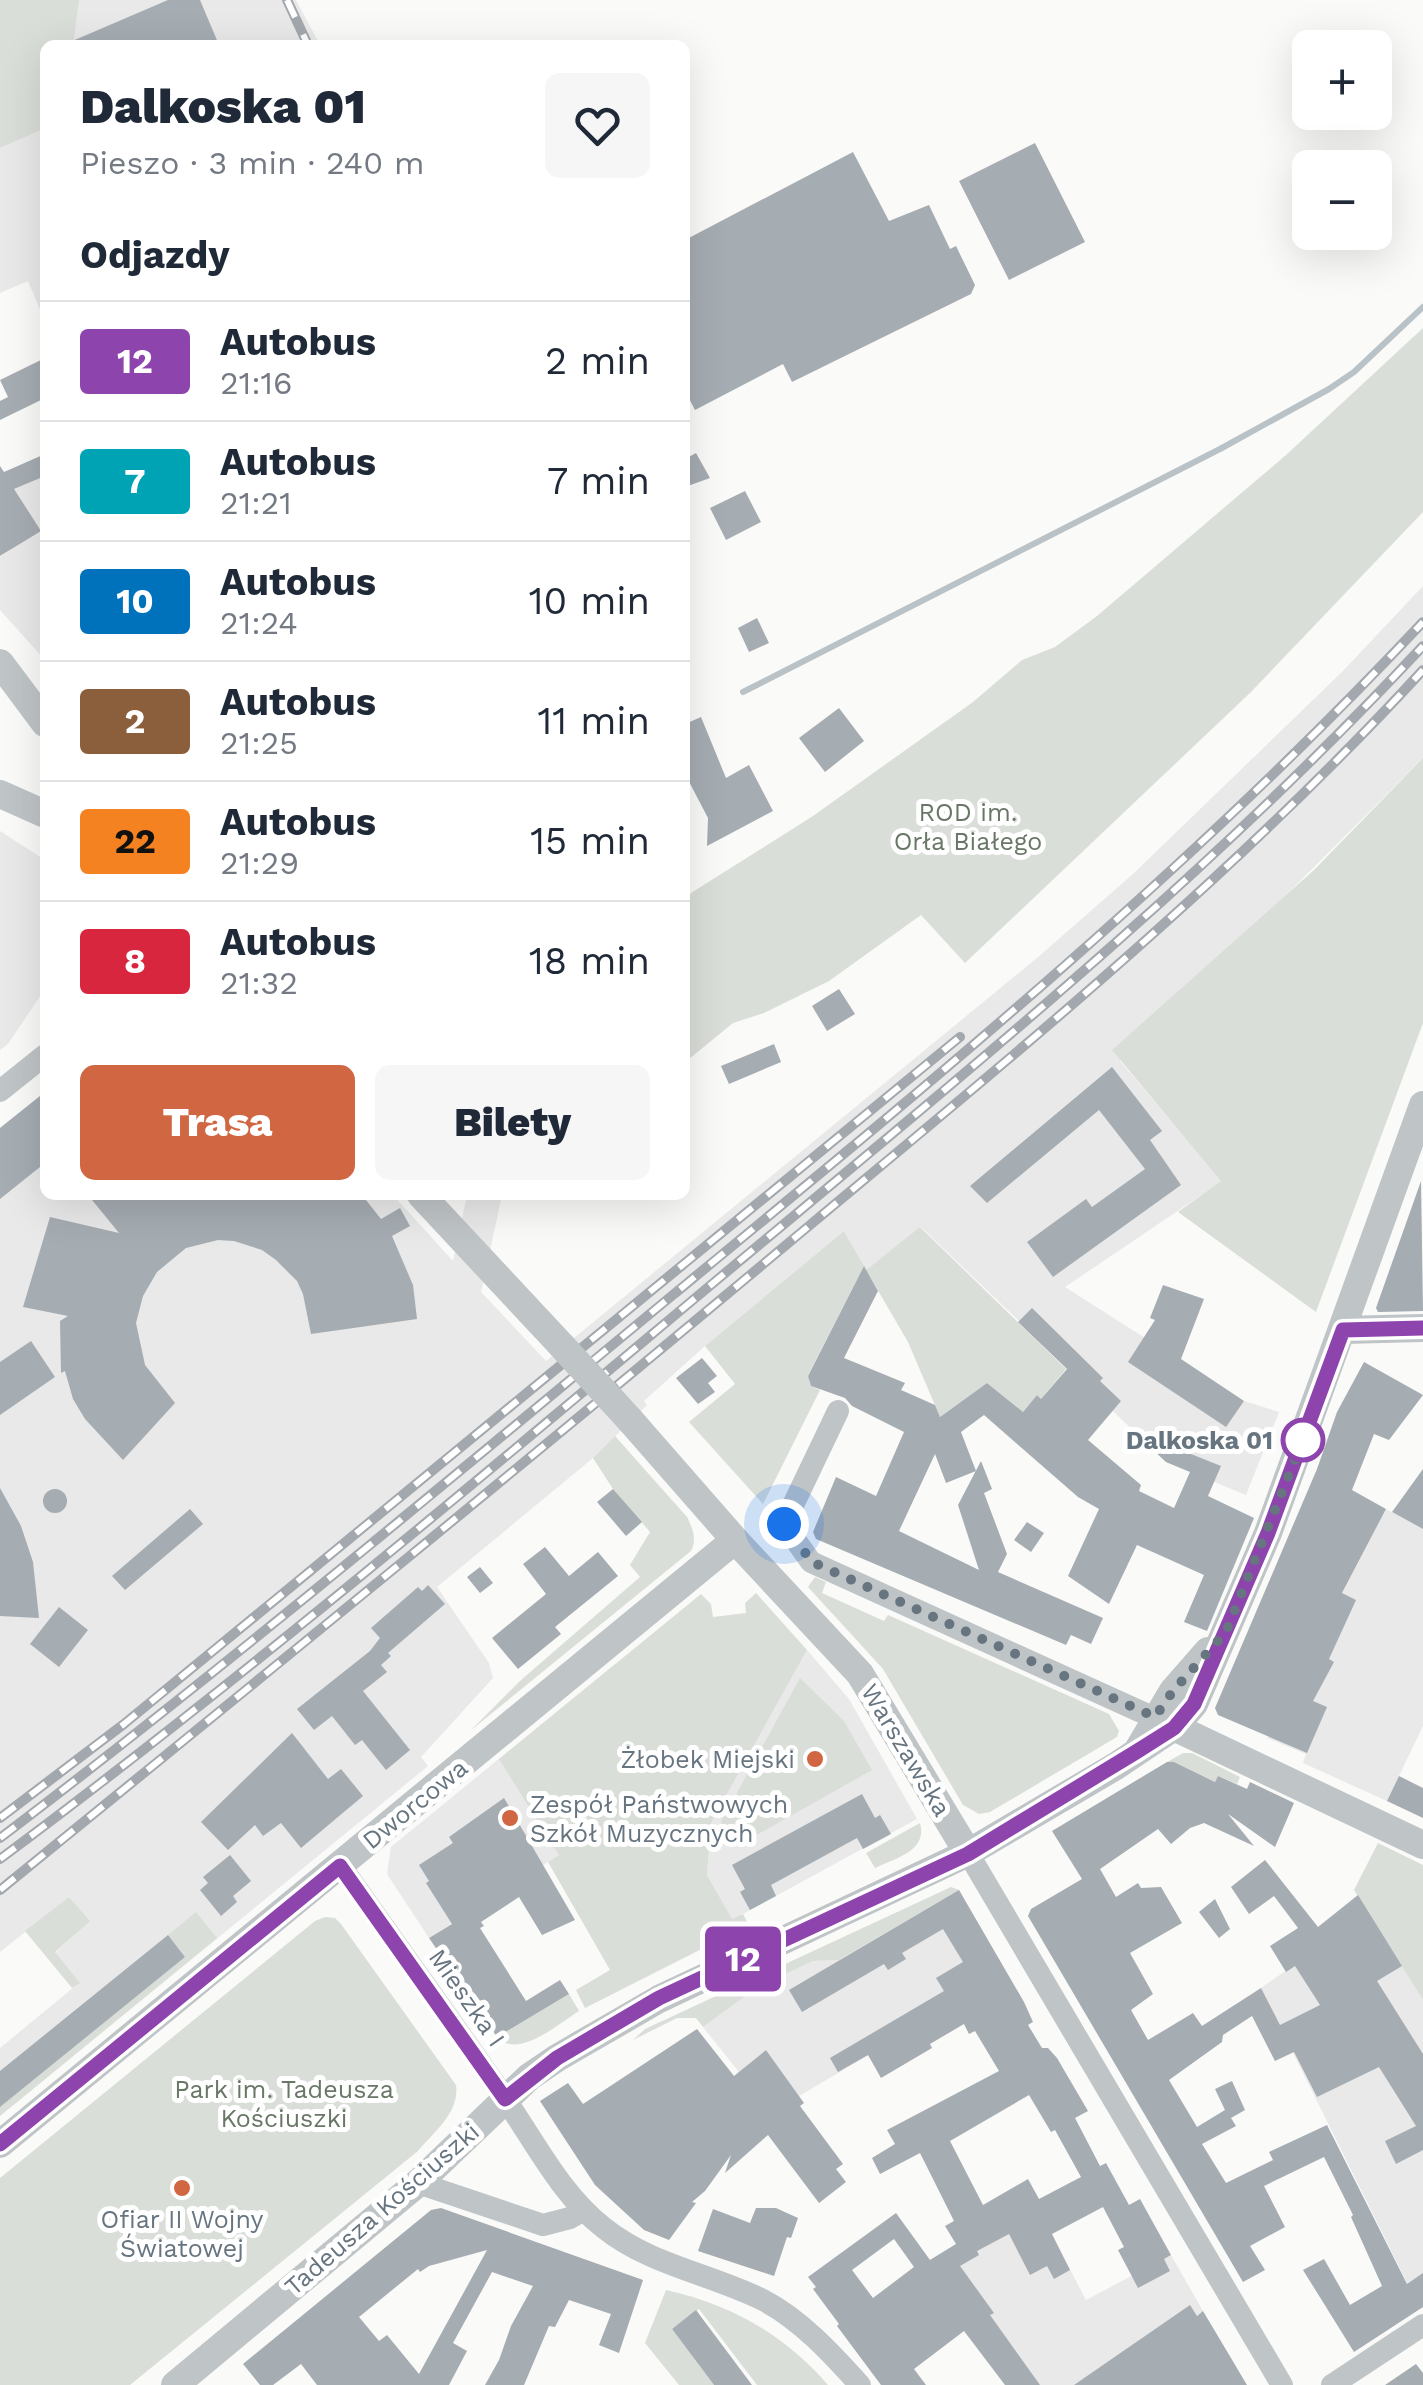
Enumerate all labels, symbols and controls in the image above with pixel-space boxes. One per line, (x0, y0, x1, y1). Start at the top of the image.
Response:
map controls (1292, 30, 1392, 250)
button: + (1292, 30, 1392, 130)
button: heart (545, 73, 650, 178)
text: Dalkoska 01 (80, 78, 366, 135)
text: Pieszo · 3 min · 240 m (80, 144, 424, 182)
button: − (1292, 150, 1392, 250)
text: Odjazdy (80, 233, 230, 277)
text: Autobus (220, 320, 376, 364)
text: 2 min (545, 339, 650, 383)
text: 12 (117, 340, 153, 382)
text: 21:16 (220, 364, 293, 402)
text: Autobus (220, 440, 376, 484)
text: 7 min (547, 459, 650, 503)
text: 7 (124, 460, 146, 502)
text: 21:21 (220, 484, 292, 522)
text: Autobus (220, 560, 376, 604)
text: 10 min (529, 579, 650, 623)
text: 10 (116, 580, 154, 622)
text: 21:24 (220, 604, 298, 642)
text: Autobus (220, 680, 376, 724)
text: 11 min (538, 699, 650, 743)
text: 2 (125, 700, 145, 742)
text: 21:25 (220, 724, 298, 762)
park label: ROD im. Orła Białego (894, 798, 1042, 856)
text: Autobus (220, 800, 376, 844)
text: 15 min (530, 819, 650, 863)
text: 22 (114, 820, 156, 862)
text: 21:29 (220, 844, 299, 882)
text: Autobus (220, 920, 376, 964)
text: 18 min (529, 939, 650, 983)
text: 8 (124, 940, 146, 982)
text: 21:32 (220, 964, 298, 1002)
button: Trasa (80, 1065, 355, 1180)
button: Bilety (375, 1065, 650, 1180)
marker: Dalkoska 01 (1282, 1419, 1324, 1461)
place label: Dalkoska 01 (1126, 1426, 1273, 1455)
your location (759, 1499, 809, 1549)
street label: Warszawska (855, 1679, 957, 1821)
place label: Żłobek Miejski (621, 1745, 795, 1774)
marker: Żłobek Miejski (804, 1748, 826, 1770)
street label: Dworcowa (357, 1753, 473, 1855)
place label: Zespół Państwowych Szkół Muzycznych (530, 1790, 788, 1848)
marker: Zespół Państwowych Szkół Muzycznych (499, 1807, 521, 1829)
line badge: 12 (698, 1926, 788, 1992)
text: 12 (725, 1938, 761, 1980)
street label: Mieszka I (423, 1944, 511, 2052)
park label: Park im. Tadeusza Kościuszki (174, 2075, 394, 2133)
street label: Tadeusza Kościuszki (279, 2117, 485, 2301)
marker: Ofiar II Wojny Światowej (171, 2177, 193, 2199)
place label: Ofiar II Wojny Światowej (100, 2205, 264, 2263)

